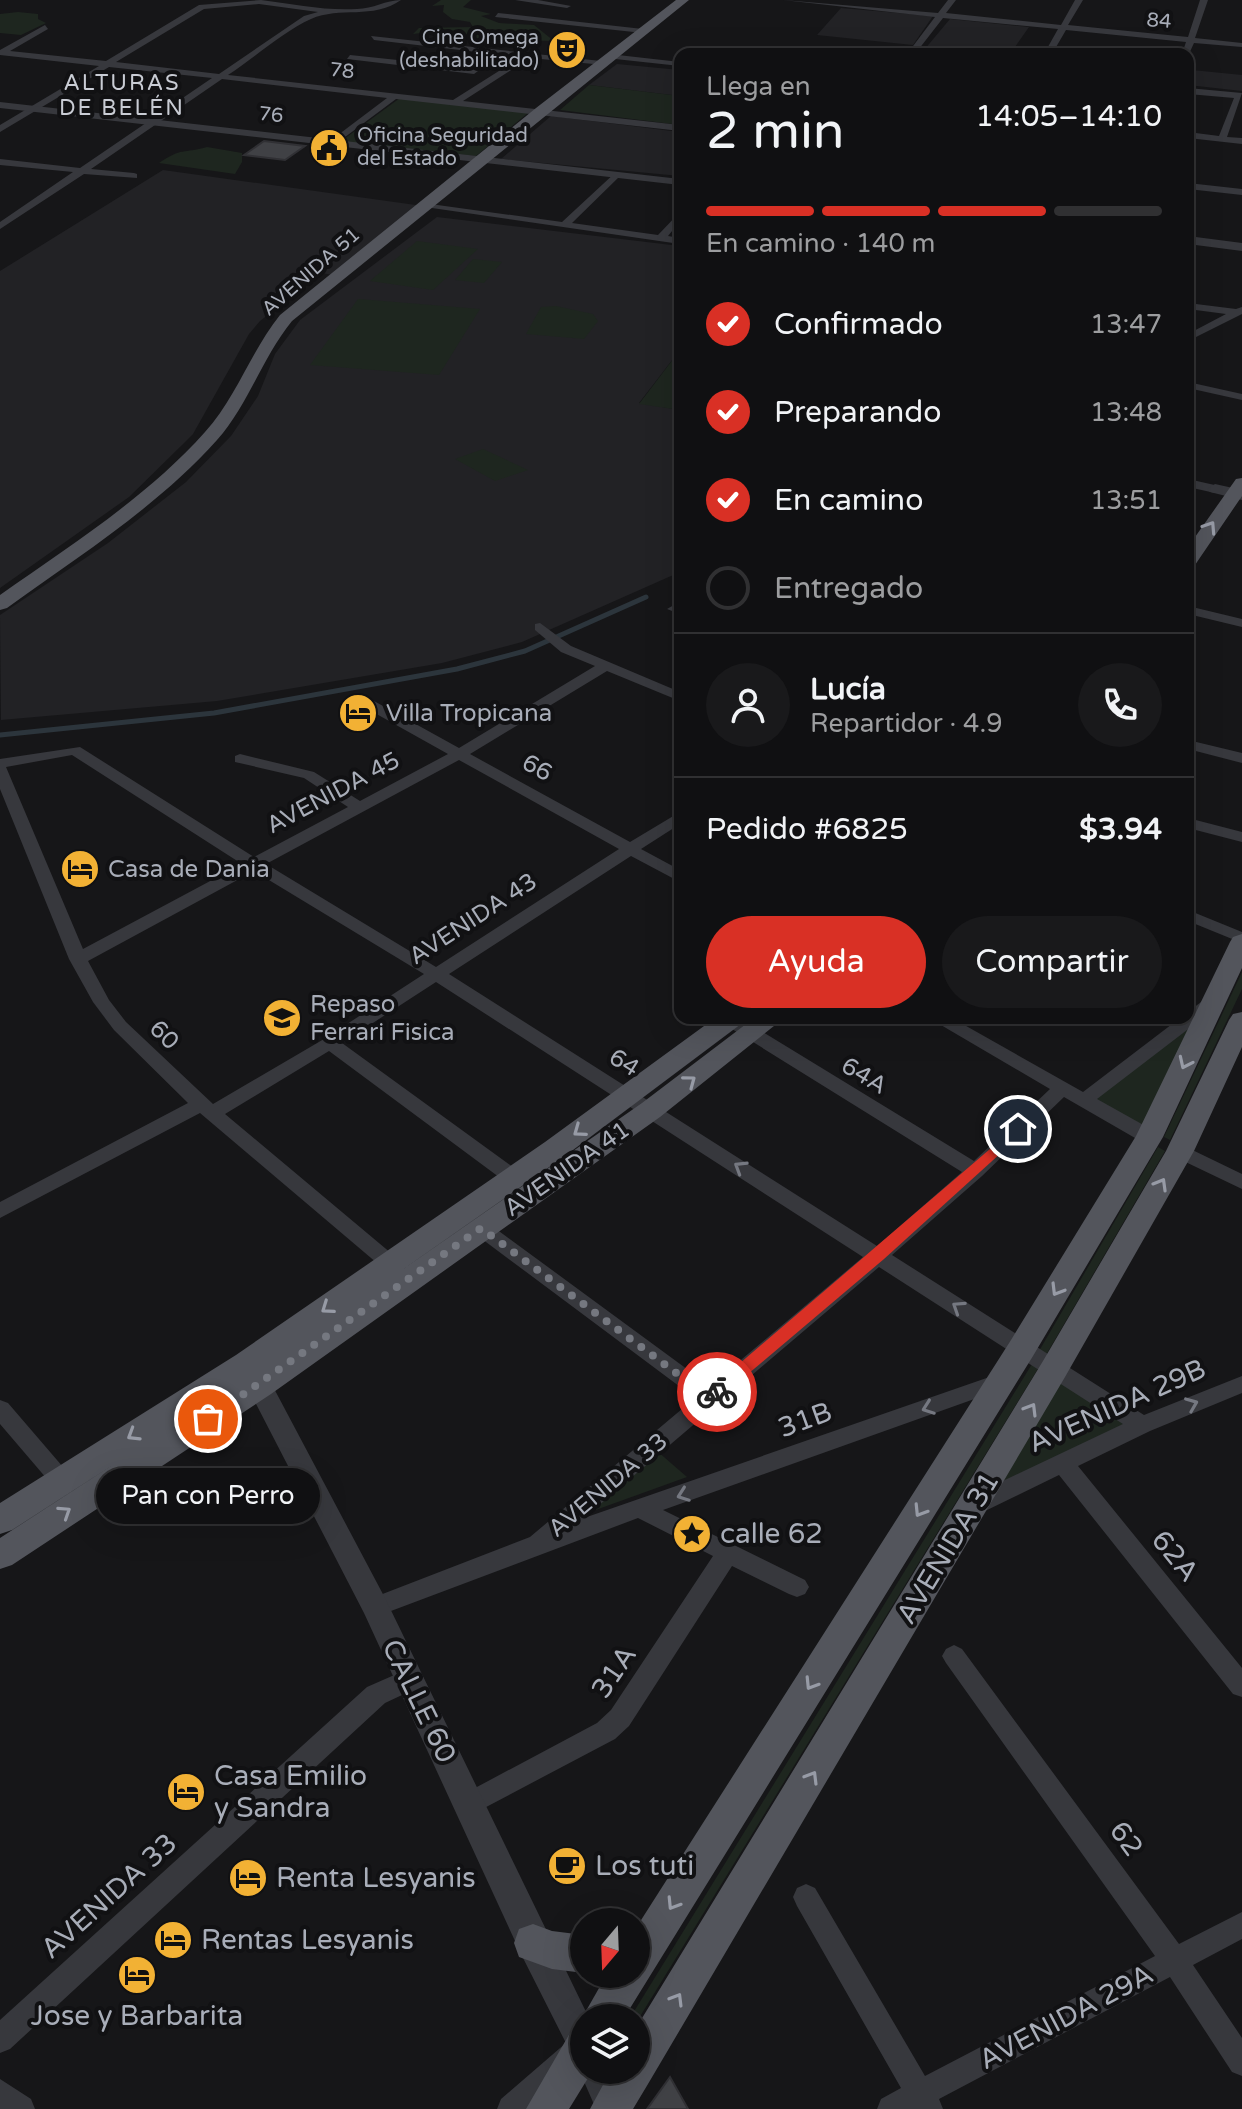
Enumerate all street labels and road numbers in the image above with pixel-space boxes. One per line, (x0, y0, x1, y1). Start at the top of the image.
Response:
street label: 84 (1145, 8, 1173, 34)
street label: 78 (328, 58, 356, 84)
street label: 76 (257, 102, 285, 128)
street label: AVENIDA 51 (257, 223, 365, 321)
street label: AVENIDA 45 (261, 746, 405, 840)
street label: 66 (517, 748, 557, 788)
street label: AVENIDA 43 (404, 867, 542, 971)
street label: 60 (143, 1014, 185, 1056)
street label: 64 (604, 1043, 644, 1083)
street label: 64A (836, 1051, 892, 1101)
street label: AVENIDA 41 (499, 1115, 635, 1223)
street label: AVENIDA 29B (1023, 1352, 1211, 1460)
street label: 31B (774, 1395, 836, 1445)
street label: AVENIDA 33 (542, 1427, 674, 1543)
street label: AVENIDA 31 (889, 1466, 1007, 1630)
street label: 62A (1144, 1524, 1206, 1588)
street label: CALLE 60 (375, 1634, 463, 1768)
street label: 31A (584, 1639, 644, 1705)
street label: 62 (1102, 1815, 1150, 1863)
street label: AVENIDA 33 (34, 1826, 184, 1966)
street label: AVENIDA 29A (973, 1957, 1159, 2077)

